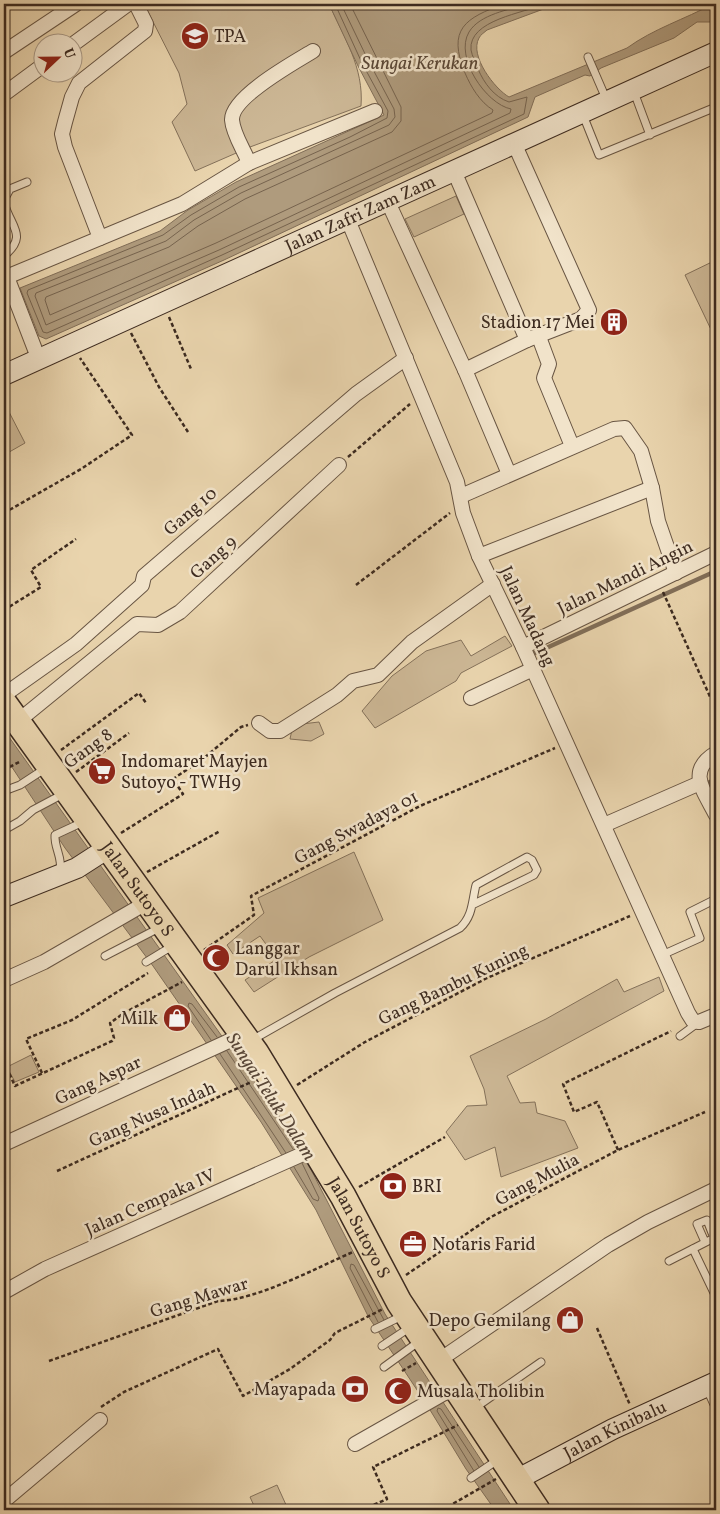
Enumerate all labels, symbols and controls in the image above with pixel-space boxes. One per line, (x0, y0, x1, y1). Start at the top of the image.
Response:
school or university icon: TPA (180, 21, 210, 51)
place label: TPA (214, 25, 247, 50)
north arrow (32, 32, 82, 82)
text: U (58, 46, 79, 62)
water label: Sungai Kerukan (362, 51, 479, 77)
street label: Jalan Zafri Zam Zam (281, 170, 440, 260)
building icon: Stadion 17 Mei (599, 307, 629, 337)
place label: Stadion 17 Mei (481, 311, 595, 336)
street label: Gang 10 (159, 482, 223, 542)
street label: Gang 9 (185, 530, 243, 586)
street label: Jalan Mandi Angin (554, 535, 698, 622)
street label: Jalan Madang (492, 562, 561, 671)
street label: Gang 8 (59, 723, 118, 775)
place label: Indomaret Mayjen Sutoyo - TWH9 (121, 750, 268, 796)
supermarket icon: Indomaret Mayjen Sutoyo - TWH9 (87, 756, 117, 786)
street label: Gang Swadaya 01 (290, 785, 423, 872)
street label: Jalan Sutoyo S (94, 837, 179, 942)
place label: Langgar Darul Ikhsan (235, 937, 338, 983)
street label: Gang Bambu Kuning (375, 938, 533, 1032)
mosque icon: Langgar Darul Ikhsan (201, 943, 231, 973)
shop icon: Milk (162, 1003, 192, 1033)
place label: Milk (121, 1007, 158, 1032)
water label: Sungai Teluk Dalam (219, 1028, 322, 1166)
street label: Gang Aspar (51, 1050, 146, 1112)
street label: Gang Nusa Indah (85, 1076, 220, 1155)
street label: Gang Mulia (491, 1148, 584, 1213)
street label: Jalan Cempaka IV (81, 1163, 220, 1243)
bank icon: BRI (378, 1171, 408, 1201)
street label: Jalan Sutoyo S (320, 1173, 395, 1283)
place label: BRI (412, 1175, 442, 1200)
office icon: Notaris Farid (398, 1229, 428, 1259)
place label: Notaris Farid (432, 1233, 536, 1258)
street label: Gang Mawar (147, 1272, 252, 1325)
shop icon: Depo Gemilang (555, 1305, 585, 1335)
place label: Depo Gemilang (429, 1309, 551, 1334)
bank icon: Mayapada (340, 1374, 370, 1404)
mosque icon: Musala Tholibin (383, 1376, 413, 1406)
place label: Mayapada (254, 1378, 336, 1403)
place label: Musala Tholibin (417, 1380, 545, 1405)
street label: Jalan Kinibalu (560, 1395, 671, 1467)

